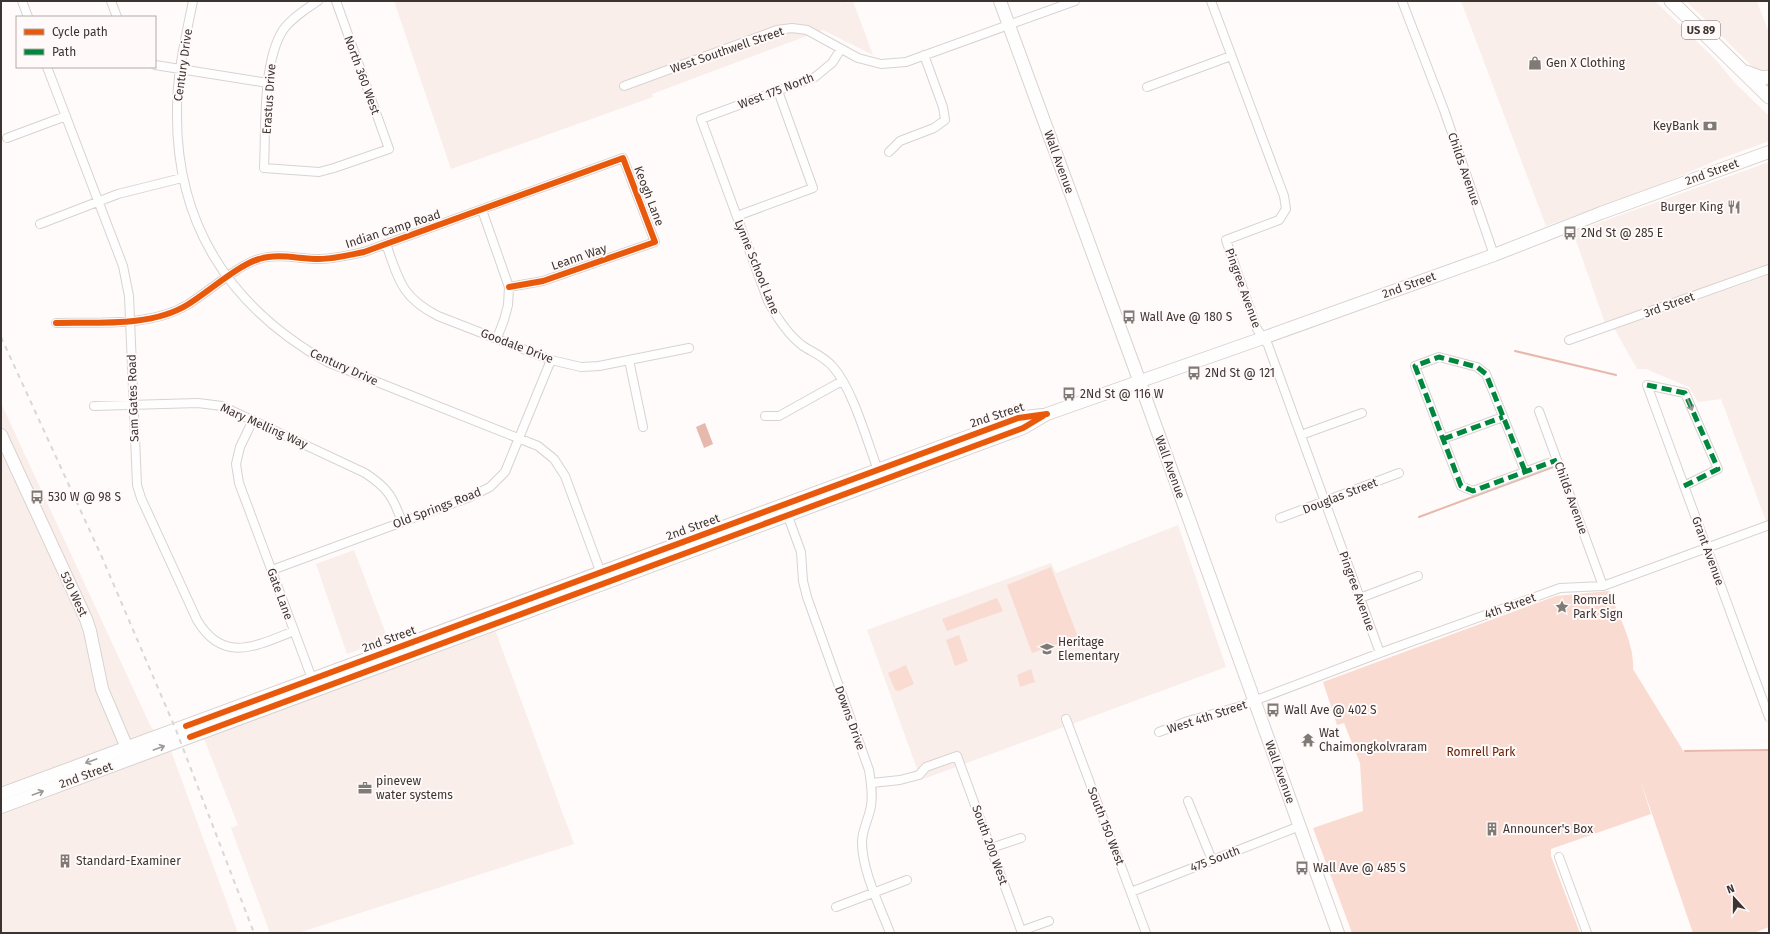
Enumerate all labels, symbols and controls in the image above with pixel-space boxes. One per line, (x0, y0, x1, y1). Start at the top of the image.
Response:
legend (16, 16, 156, 68)
road number: US 89 (1682, 21, 1720, 39)
street label: West Southwell Street (668, 24, 786, 76)
text: Cycle path (52, 25, 108, 39)
street label: Century Drive (171, 28, 195, 102)
street label: North 360 West (341, 34, 383, 117)
text: Path (52, 45, 76, 59)
shop icon: Gen X Clothing (1527, 55, 1543, 71)
place label: Gen X Clothing (1546, 56, 1626, 70)
street label: Erastus Drive (260, 63, 278, 135)
street label: West 175 North (736, 70, 816, 112)
bank icon: KeyBank (1702, 118, 1718, 134)
place label: KeyBank (1653, 119, 1700, 133)
street label: Wall Avenue (1041, 129, 1077, 195)
street label: Childs Avenue (1445, 131, 1483, 207)
street label: 2nd Street (1683, 156, 1741, 188)
street label: Keogh Lane (631, 164, 667, 228)
restaurant icon: Burger King (1726, 199, 1742, 215)
place label: Burger King (1660, 200, 1724, 214)
street label: Indian Camp Road (344, 207, 442, 251)
street label: Lynne School Lane (732, 218, 782, 316)
bus stop icon: 2Nd St @ 285 E (1562, 225, 1578, 241)
place label: 2Nd St @ 285 E (1581, 226, 1663, 240)
street label: Leann Way (549, 241, 609, 273)
street label: Pingree Avenue (1222, 246, 1264, 330)
street label: 2nd Street (1380, 269, 1438, 301)
street label: 3rd Street (1642, 289, 1697, 321)
bus stop icon: Wall Ave @ 180 S (1121, 309, 1137, 325)
place label: Wall Ave @ 180 S (1140, 310, 1233, 324)
street label: Goodale Drive (479, 326, 555, 366)
street label: Century Drive (308, 346, 380, 388)
street label: Sam Gates Road (124, 354, 142, 442)
bus stop icon: 2Nd St @ 121 (1186, 365, 1202, 381)
place label: 2Nd St @ 121 (1205, 366, 1275, 380)
bus stop icon: 2Nd St @ 116 W (1061, 386, 1077, 402)
place label: 2Nd St @ 116 W (1080, 387, 1164, 401)
one-way arrow (1687, 399, 1695, 411)
street label: Mary Melling Way (218, 400, 310, 452)
street label: 2nd Street (968, 400, 1026, 430)
street label: Wall Avenue (1152, 434, 1188, 500)
street label: Childs Avenue (1551, 460, 1591, 536)
street label: Douglas Street (1301, 475, 1380, 517)
street label: Old Springs Road (391, 485, 483, 531)
bus stop icon: 530 W @ 98 S (29, 489, 45, 505)
place label: 530 W @ 98 S (48, 490, 121, 504)
street label: 2nd Street (664, 511, 722, 543)
street label: Grant Avenue (1689, 514, 1727, 588)
street label: Pingree Avenue (1336, 549, 1378, 633)
street label: Gate Lane (264, 566, 296, 622)
street label: 530 West (57, 569, 91, 619)
street label: 4th Street (1482, 590, 1538, 622)
place label: Romrell Park Sign (1573, 593, 1623, 621)
place icon: Romrell Park Sign (1554, 599, 1570, 615)
street label: 2nd Street (360, 623, 418, 655)
place label: Heritage Elementary (1058, 635, 1120, 663)
school or university icon: Heritage Elementary (1039, 641, 1055, 657)
street label: Downs Drive (832, 684, 868, 752)
street label: West 4th Street (1165, 697, 1249, 736)
bus stop icon: Wall Ave @ 402 S (1265, 702, 1281, 718)
place label: Wall Ave @ 402 S (1284, 703, 1377, 717)
place label: Wat Chaimongkolvraram (1319, 726, 1427, 754)
temple icon: Wat Chaimongkolvraram (1300, 732, 1316, 748)
street label: Wall Avenue (1262, 739, 1298, 805)
one-way arrow (153, 744, 165, 752)
park label: Romrell Park (1446, 745, 1516, 759)
one-way arrow (86, 758, 98, 766)
street label: 2nd Street (57, 759, 115, 791)
place label: pinevew water systems (376, 774, 453, 802)
office icon: pinevew water systems (357, 780, 373, 796)
street label: South 150 West (1085, 785, 1128, 868)
one-way arrow (31, 789, 43, 797)
street label: South 200 West (969, 803, 1011, 887)
building icon: Announcer's Box (1484, 821, 1500, 837)
place label: Announcer's Box (1503, 822, 1593, 836)
street label: 475 South (1188, 843, 1242, 875)
building icon: Standard-Examiner (57, 853, 73, 869)
place label: Standard-Examiner (76, 854, 181, 868)
bus stop icon: Wall Ave @ 485 S (1294, 860, 1310, 876)
place label: Wall Ave @ 485 S (1313, 861, 1406, 875)
north arrow (1714, 878, 1754, 918)
text: N (1725, 882, 1736, 897)

